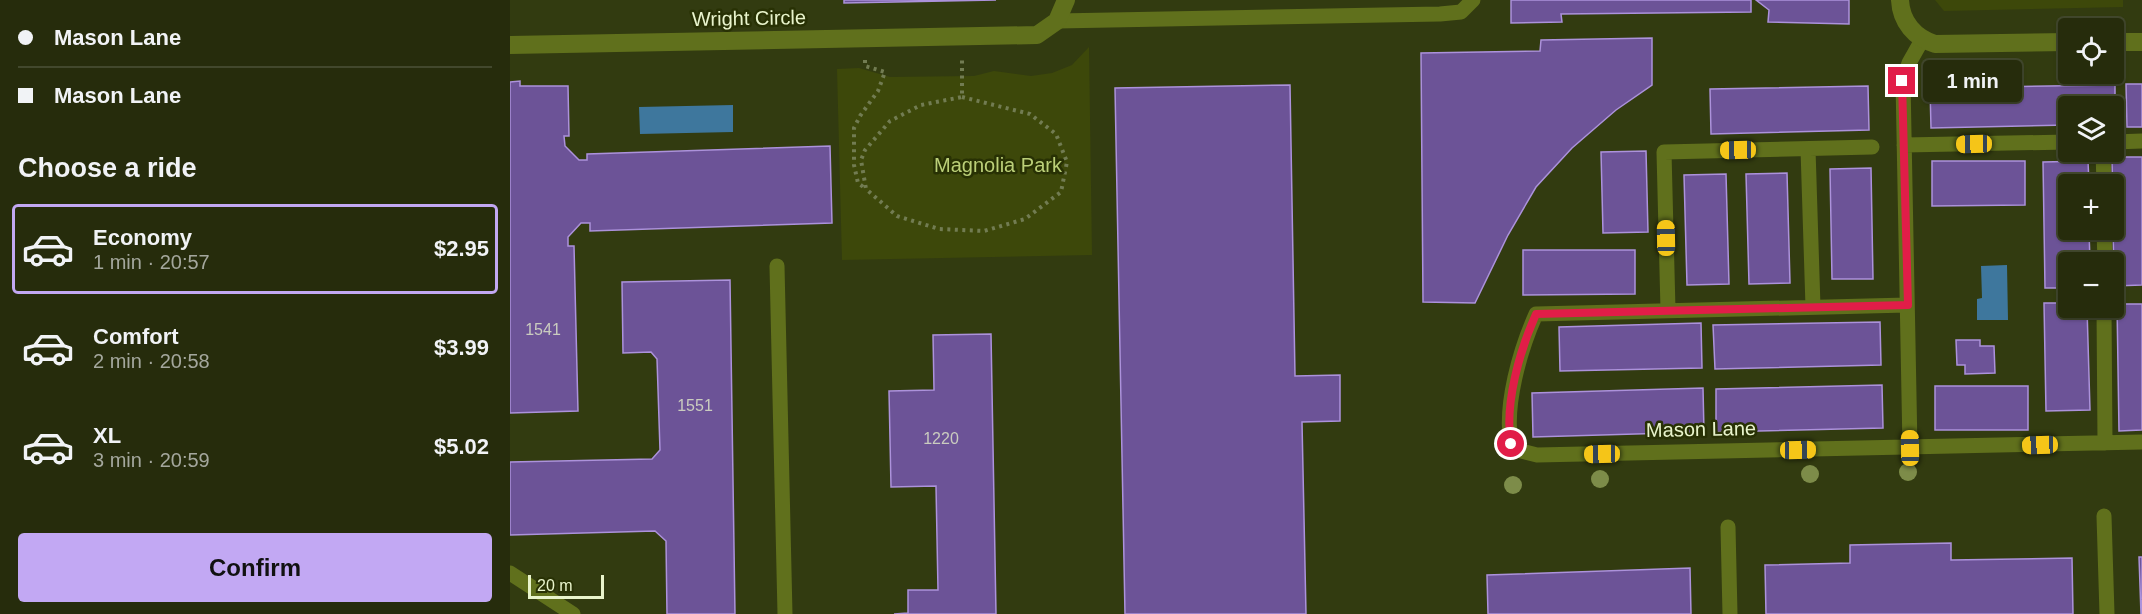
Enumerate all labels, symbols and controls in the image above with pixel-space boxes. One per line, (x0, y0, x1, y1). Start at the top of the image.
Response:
street label: Wright Circle (692, 6, 806, 30)
map controls (2058, 18, 2124, 318)
button: locate (2058, 18, 2124, 84)
text: Mason Lane (54, 25, 181, 50)
callout: 1 min (1923, 60, 2022, 102)
route end (1888, 67, 1915, 94)
text: 1 min (1946, 70, 1999, 92)
text: Mason Lane (54, 83, 181, 108)
button: layers (2058, 96, 2124, 162)
car (1956, 135, 1992, 153)
car (1720, 141, 1756, 159)
text: Choose a ride (18, 153, 197, 183)
park label: Magnolia Park (934, 154, 1063, 176)
button: + (2058, 174, 2124, 240)
car (1657, 220, 1675, 256)
icon: car (21, 222, 75, 276)
text: Economy (93, 225, 192, 250)
text: $2.95 (434, 236, 489, 261)
text: 1 min · 20:57 (93, 251, 210, 273)
button: − (2058, 252, 2124, 318)
icon: car (21, 321, 75, 375)
house number: 1541 (525, 321, 561, 338)
text: Comfort (93, 324, 179, 349)
text: $3.99 (434, 335, 489, 360)
text: 2 min · 20:58 (93, 350, 210, 372)
house number: 1551 (677, 397, 713, 414)
street label: Mason Lane (1646, 417, 1756, 441)
icon: car (21, 420, 75, 474)
text: XL (93, 423, 121, 448)
house number: 1220 (923, 430, 959, 447)
route start (1497, 430, 1524, 457)
car (1901, 430, 1919, 466)
text: $5.02 (434, 434, 489, 459)
car (2022, 435, 2058, 455)
car (1780, 441, 1816, 459)
car (1584, 445, 1620, 463)
text: 3 min · 20:59 (93, 449, 210, 471)
button: Confirm (18, 533, 492, 602)
scale bar (528, 572, 604, 600)
text: 20 m (537, 577, 573, 594)

